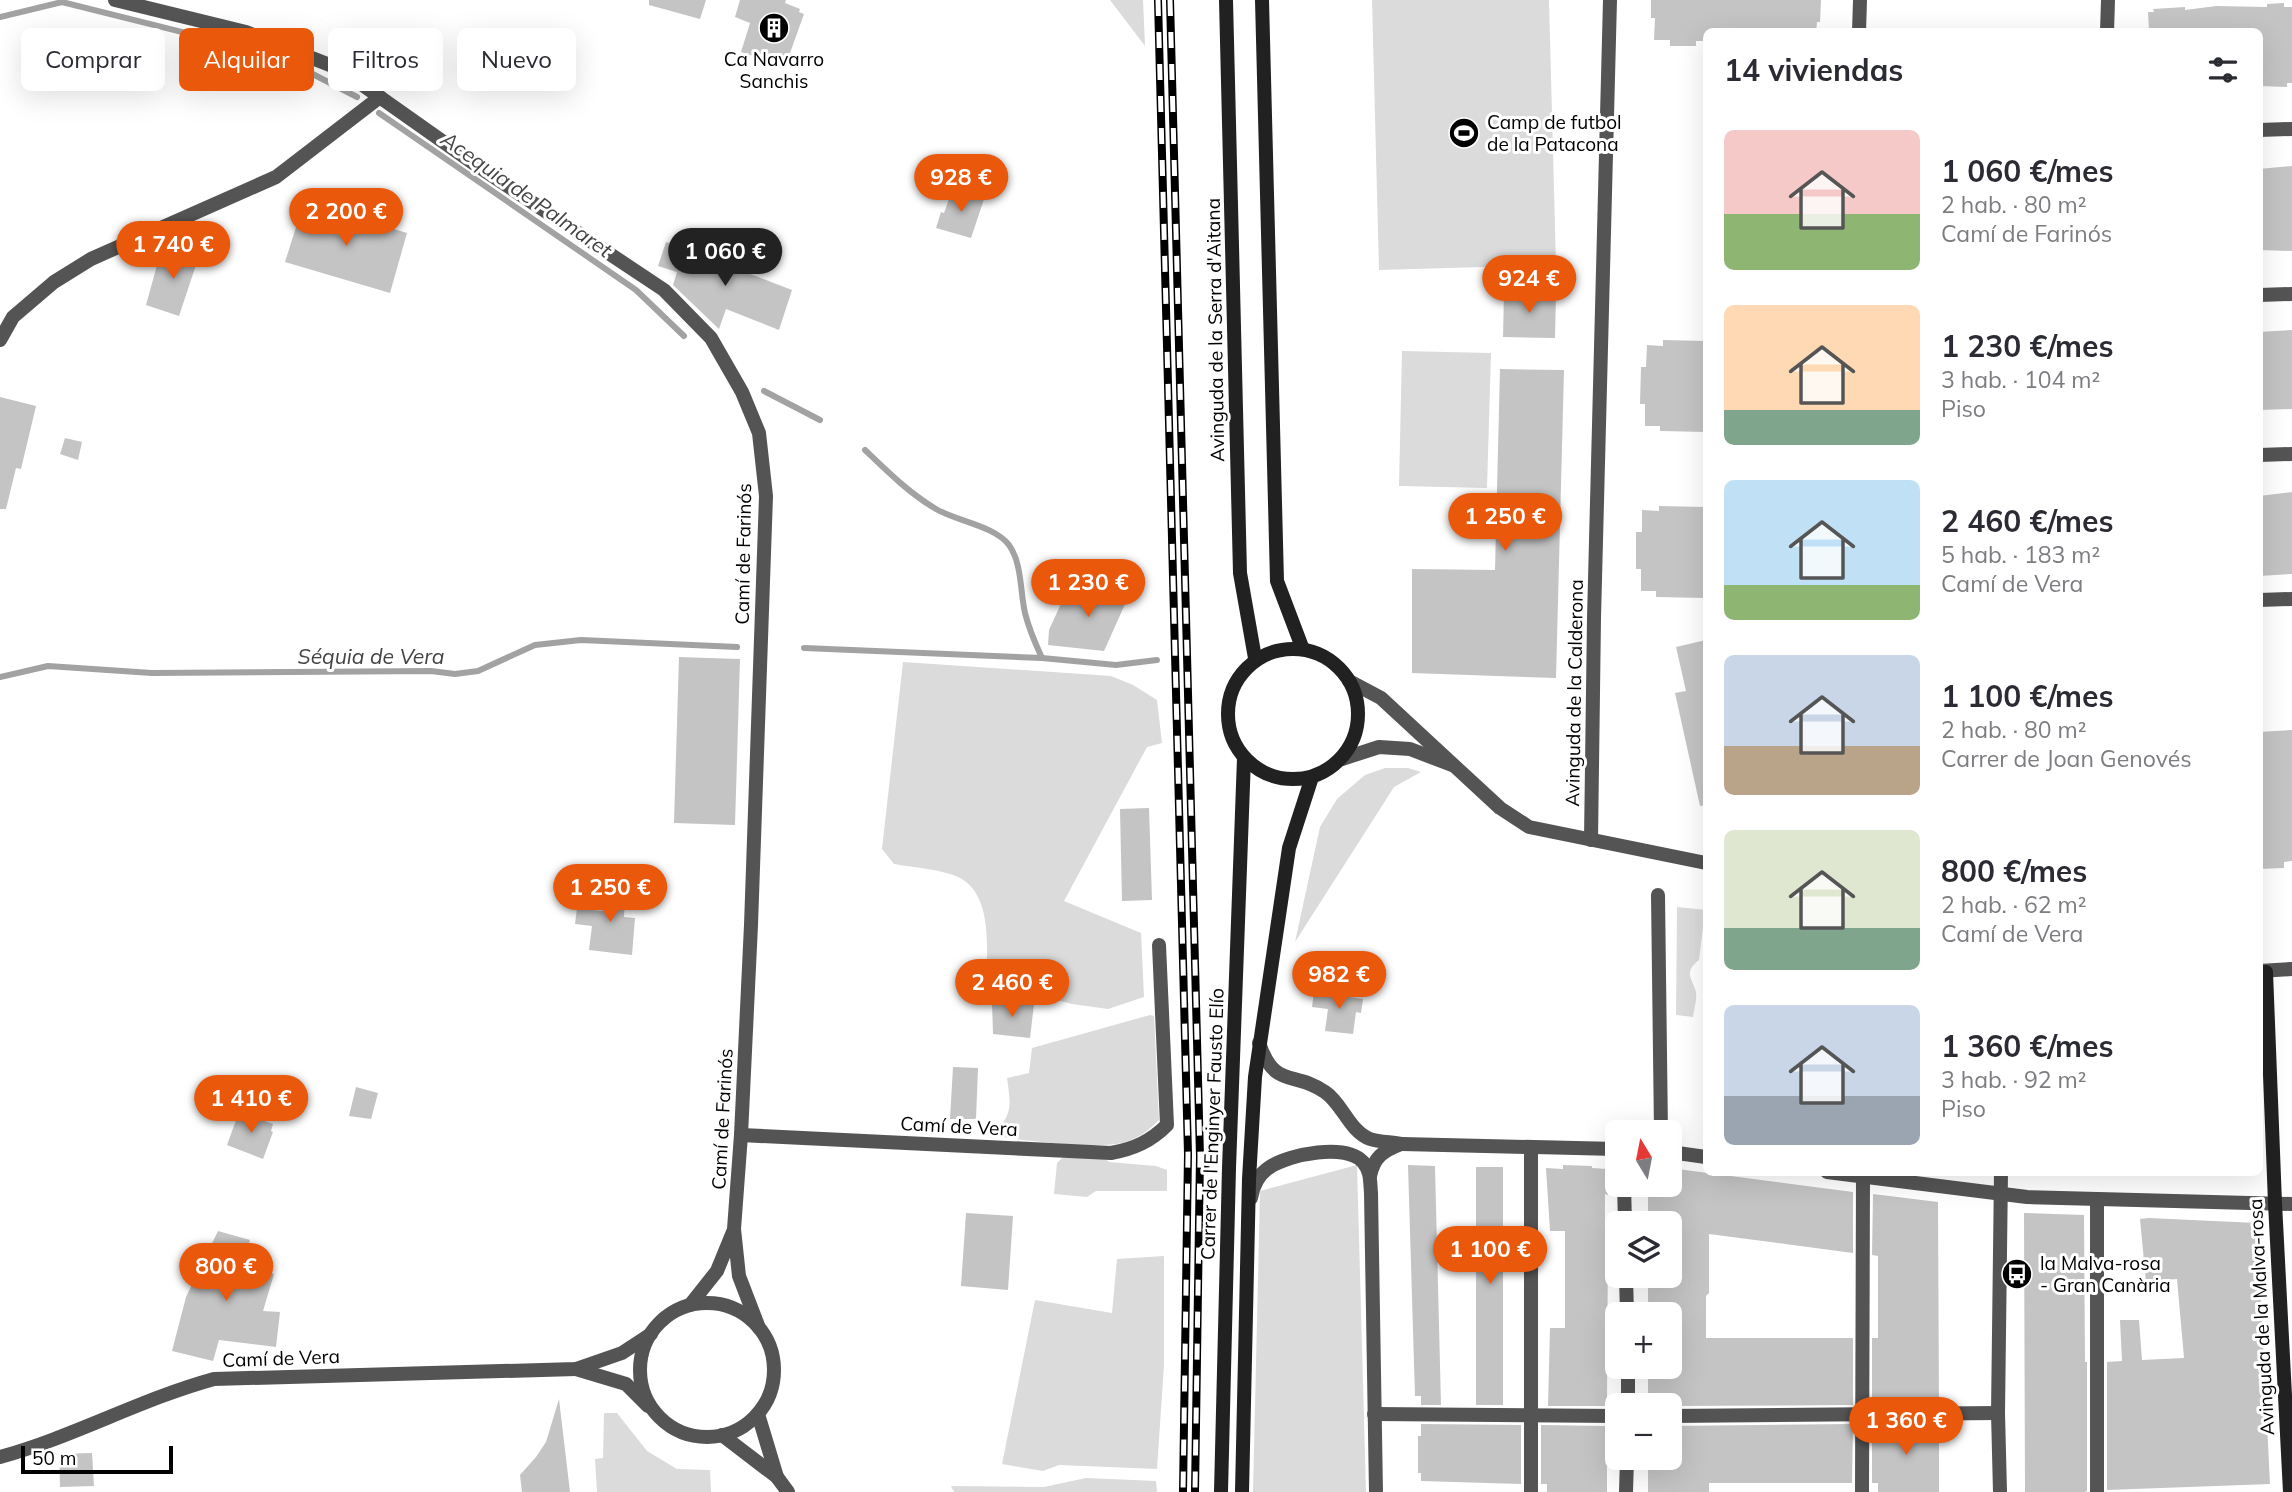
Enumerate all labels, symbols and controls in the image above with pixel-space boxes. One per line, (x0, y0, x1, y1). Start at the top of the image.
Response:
building icon: Ca Navarro Sanchis (757, 11, 791, 45)
chip: Comprar (21, 28, 165, 91)
chip: Alquilar (179, 28, 314, 91)
chip: Filtros (328, 28, 443, 91)
chip: Nuevo (457, 28, 576, 91)
place label: Ca Navarro Sanchis (724, 47, 824, 93)
text: 14 viviendas (1724, 51, 1903, 89)
icon: filters (2204, 51, 2242, 89)
place label: Camp de futbol de la Patacona (1487, 110, 1622, 156)
sports icon: Camp de futbol de la Patacona (1447, 116, 1481, 150)
water label: Acequia de Palmaret (436, 125, 618, 263)
text: 1 060 €/mes (1941, 152, 2114, 190)
pin: 928 € (912, 154, 1010, 214)
icon: home (1780, 158, 1864, 242)
text: 928 € (930, 162, 992, 191)
pin: 2 200 € (281, 188, 411, 248)
text: 2 hab. · 80 m² (1941, 190, 2086, 219)
text: 2 200 € (305, 196, 387, 225)
street label: Avinguda de la Serra d'Aitana (1201, 198, 1229, 462)
text: Camí de Farinós (1941, 219, 2112, 248)
pin: 1 740 € (108, 222, 238, 281)
text: 1 740 € (132, 229, 214, 258)
pin: 1 060 € (660, 229, 790, 288)
text: 1 060 € (684, 236, 766, 265)
pin: 924 € (1480, 256, 1578, 315)
text: 924 € (1498, 263, 1560, 292)
text: 1 230 €/mes (1941, 327, 2114, 365)
icon: home (1780, 333, 1864, 417)
text: 3 hab. · 104 m² (1941, 365, 2100, 394)
text: Piso (1941, 394, 1986, 423)
street label: Camí de Farinós (730, 483, 756, 625)
pin: 1 250 € (1440, 494, 1570, 553)
text: 1 250 € (1464, 501, 1546, 530)
text: 2 460 €/mes (1941, 502, 2114, 540)
icon: home (1780, 508, 1864, 592)
text: 5 hab. · 183 m² (1941, 540, 2100, 569)
pin: 1 230 € (1023, 560, 1153, 619)
text: 1 230 € (1047, 567, 1129, 596)
text: Camí de Vera (1941, 569, 2083, 598)
street label: Avinguda de la Calderona (1560, 579, 1588, 807)
water label: Séquia de Vera (298, 643, 444, 669)
text: 1 100 €/mes (1941, 677, 2114, 715)
icon: home (1780, 683, 1864, 767)
text: 2 hab. · 80 m² (1941, 715, 2086, 744)
text: Carrer de Joan Genovés (1941, 744, 2192, 773)
text: 800 €/mes (1941, 852, 2087, 890)
icon: home (1780, 858, 1864, 942)
pin: 1 250 € (545, 864, 675, 924)
text: 1 250 € (569, 872, 651, 901)
text: 2 hab. · 62 m² (1941, 890, 2086, 919)
text: Camí de Vera (1941, 919, 2083, 948)
pin: 982 € (1290, 951, 1388, 1011)
text: 982 € (1308, 959, 1370, 988)
pin: 2 460 € (947, 960, 1077, 1019)
text: 2 460 € (971, 967, 1053, 996)
street label: Carrer de l'Enginyer Fausto Elío (1195, 988, 1229, 1260)
text: 1 360 €/mes (1941, 1027, 2114, 1065)
icon: home (1780, 1033, 1864, 1117)
street label: Camí de Farinós (706, 1048, 738, 1190)
text: 3 hab. · 92 m² (1941, 1065, 2086, 1094)
pin: 1 410 € (186, 1076, 316, 1135)
text: 1 410 € (210, 1083, 292, 1112)
text: Piso (1941, 1094, 1986, 1123)
street label: Camí de Vera (900, 1111, 1018, 1141)
north arrow (1605, 1120, 1682, 1197)
map controls (1605, 1120, 1682, 1470)
street label: Avinguda de la Malva-rosa (2243, 1198, 2279, 1436)
button: layers (1605, 1211, 1682, 1288)
pin: 1 100 € (1425, 1226, 1555, 1286)
text: 1 100 € (1449, 1234, 1531, 1263)
pin: 800 € (177, 1244, 275, 1303)
text: 800 € (195, 1251, 257, 1280)
place label: la Malva-rosa - Gran Canària (2040, 1251, 2171, 1297)
bus stop icon: la Malva-rosa - Gran Canària (2000, 1257, 2034, 1291)
button: + (1605, 1302, 1682, 1379)
street label: Camí de Vera (222, 1344, 340, 1372)
button: − (1605, 1393, 1682, 1470)
pin: 1 360 € (1841, 1398, 1971, 1457)
text: 1 360 € (1865, 1405, 1947, 1434)
scale bar (21, 1443, 173, 1475)
text: 50 m (32, 1446, 76, 1470)

